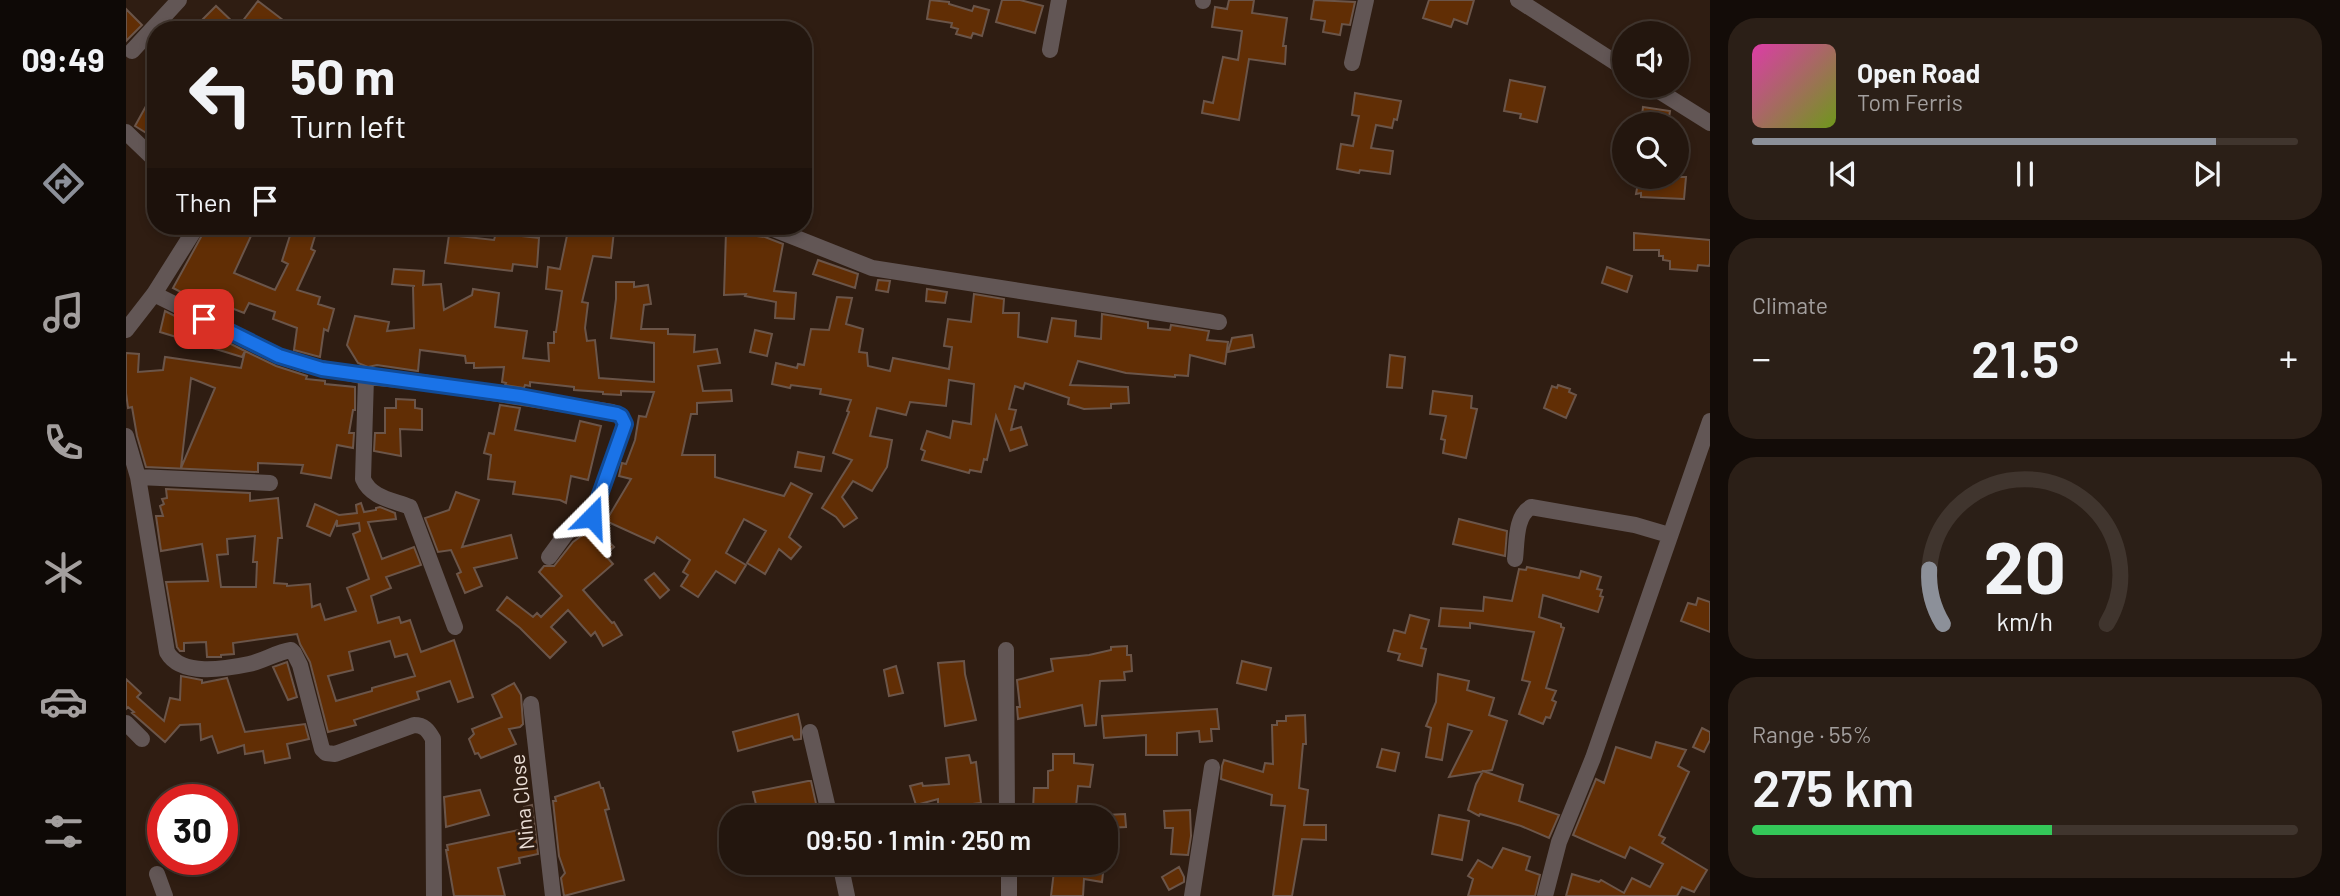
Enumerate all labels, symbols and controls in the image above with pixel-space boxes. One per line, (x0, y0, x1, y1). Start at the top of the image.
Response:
map controls (1612, 21, 1689, 189)
button: sound (1612, 21, 1689, 98)
text: 09:49 (21, 40, 105, 78)
text: 50 m (290, 46, 395, 105)
icon: left (175, 49, 266, 140)
text: Open Road (1857, 57, 1980, 88)
text: Tom Ferris (1857, 88, 1963, 116)
text: Turn left (290, 106, 407, 144)
button: search (1612, 112, 1689, 189)
icon: previous (1824, 155, 1862, 193)
icon: pause (2006, 155, 2044, 193)
icon: next (2188, 155, 2226, 193)
icon: directions (39, 159, 88, 208)
icon: arrive (246, 182, 284, 220)
text: Then (175, 186, 232, 217)
icon: music (39, 288, 88, 337)
pin (174, 289, 234, 349)
text: Climate (1752, 291, 1828, 319)
icon: arrive (185, 300, 223, 338)
text: 21.5° (1971, 326, 2079, 388)
text: − (1752, 334, 1771, 380)
text: + (2279, 334, 2298, 380)
icon: phone (39, 418, 88, 467)
position arrow (555, 480, 629, 554)
text: 20 (1984, 521, 2066, 609)
icon: climate (39, 548, 88, 597)
text: km/h (1997, 606, 2053, 636)
icon: car (39, 677, 88, 726)
text: Range · 55% (1752, 720, 1872, 748)
street label: Nina Close (504, 753, 538, 851)
text: 275 km (1752, 755, 1914, 817)
speed limit sign: 30 (147, 784, 238, 875)
icon: filters (39, 807, 88, 856)
text: 09:50 · 1 min · 250 m (806, 824, 1031, 855)

